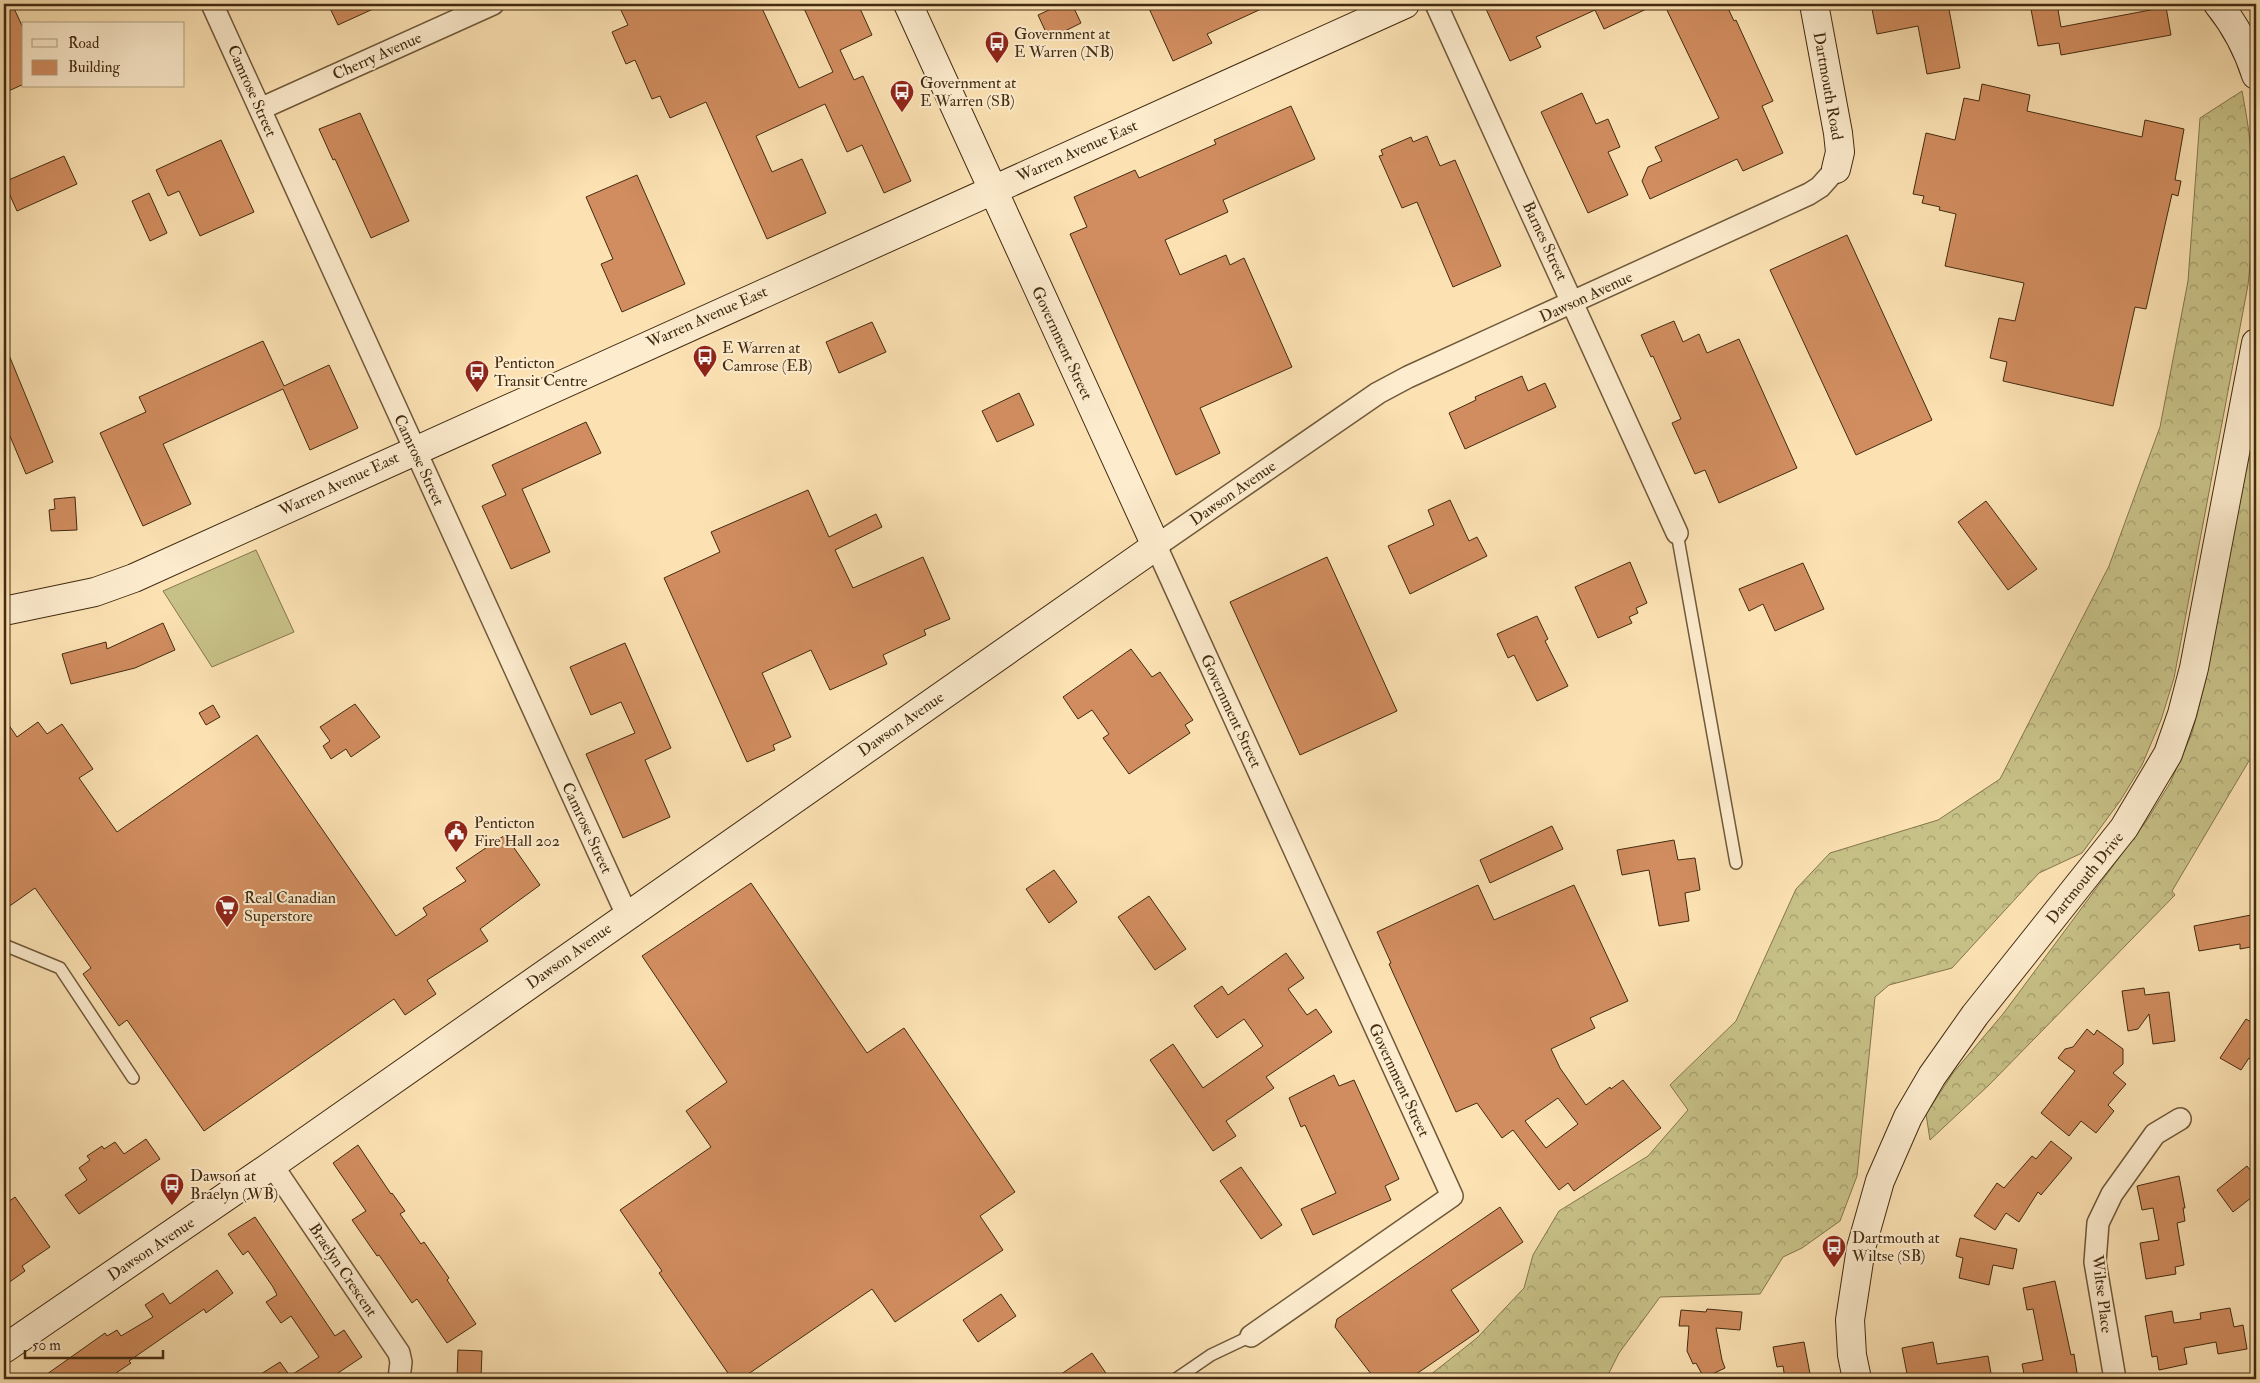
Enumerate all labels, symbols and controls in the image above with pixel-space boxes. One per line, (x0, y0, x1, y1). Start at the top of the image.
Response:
legend (22, 22, 185, 88)
place label: Government at E Warren (NB) (1014, 24, 1114, 62)
street label: Cherry Avenue (329, 27, 425, 85)
bus stop icon: Government at E Warren (NB) (984, 30, 1010, 64)
street label: Dartmouth Road (1809, 30, 1847, 142)
text: Road (68, 34, 100, 53)
street label: Camrose Street (223, 42, 281, 140)
text: Building (68, 58, 120, 77)
place label: Government at E Warren (SB) (920, 73, 1016, 111)
bus stop icon: Government at E Warren (SB) (889, 79, 915, 113)
street label: Warren Avenue East (1013, 115, 1140, 187)
street label: Barnes Street (1518, 198, 1572, 284)
street label: Dawson Avenue (1536, 267, 1636, 327)
street label: Warren Avenue East (643, 281, 770, 353)
street label: Government Street (1027, 283, 1097, 403)
place label: E Warren at Camrose (EB) (722, 338, 813, 376)
bus stop icon: E Warren at Camrose (EB) (692, 344, 718, 378)
place label: Penticton Transit Centre (494, 353, 588, 391)
bus stop icon: Penticton Transit Centre (464, 359, 490, 393)
street label: Camrose Street (389, 411, 449, 509)
street label: Warren Avenue East (275, 447, 402, 521)
street label: Dawson Avenue (1186, 456, 1280, 530)
street label: Government Street (1196, 651, 1266, 771)
street label: Dawson Avenue (854, 687, 948, 761)
street label: Camrose Street (557, 779, 617, 877)
place label: Penticton Fire Hall 202 (474, 813, 560, 851)
public building icon: Penticton Fire Hall 202 (443, 819, 469, 853)
street label: Dartmouth Drive (2042, 828, 2128, 928)
place label: Real Canadian Superstore (244, 888, 336, 927)
supermarket icon: Real Canadian Superstore (214, 894, 240, 928)
street label: Dawson Avenue (522, 918, 616, 994)
street label: Government Street (1364, 1020, 1434, 1140)
place label: Dawson at Braelyn (WB) (190, 1166, 278, 1204)
bus stop icon: Dawson at Braelyn (WB) (159, 1172, 185, 1206)
street label: Dawson Avenue (104, 1212, 198, 1285)
street label: Braelyn Crescent (304, 1219, 382, 1321)
place label: Dartmouth at Wiltse (SB) (1851, 1228, 1940, 1266)
bus stop icon: Dartmouth at Wiltse (SB) (1821, 1234, 1847, 1268)
street label: Wiltse Place (2087, 1253, 2117, 1334)
scale bar (25, 1328, 162, 1360)
text: 50 m (32, 1336, 61, 1355)

